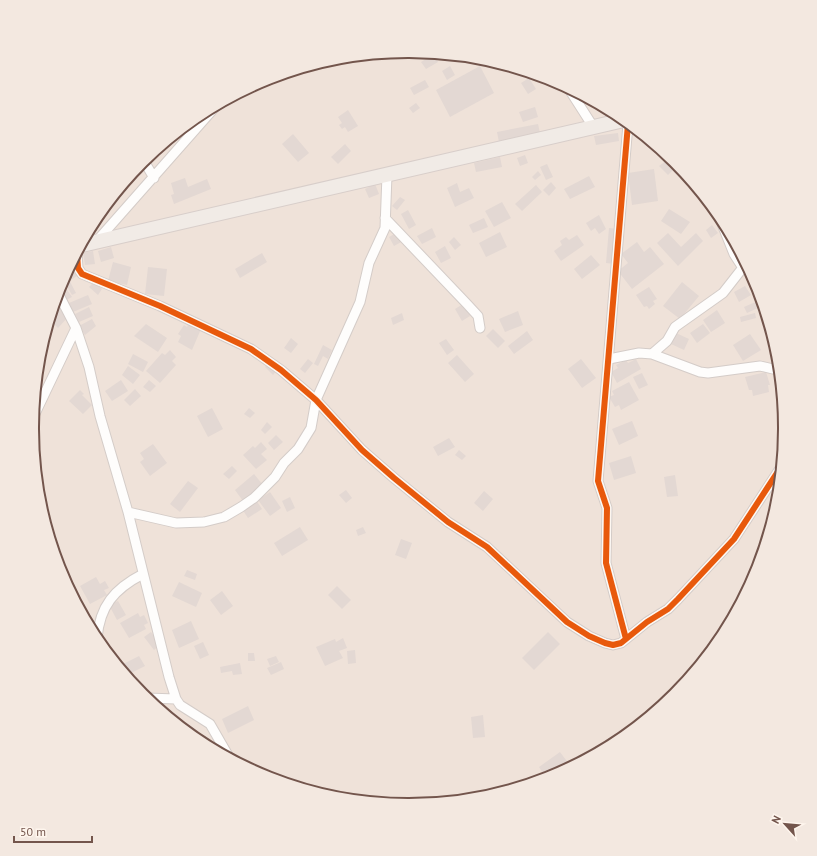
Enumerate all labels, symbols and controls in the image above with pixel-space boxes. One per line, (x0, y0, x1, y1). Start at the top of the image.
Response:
north arrow (765, 804, 805, 844)
text: N (768, 813, 784, 826)
scale bar (14, 818, 92, 844)
text: 50 m (20, 824, 46, 839)

